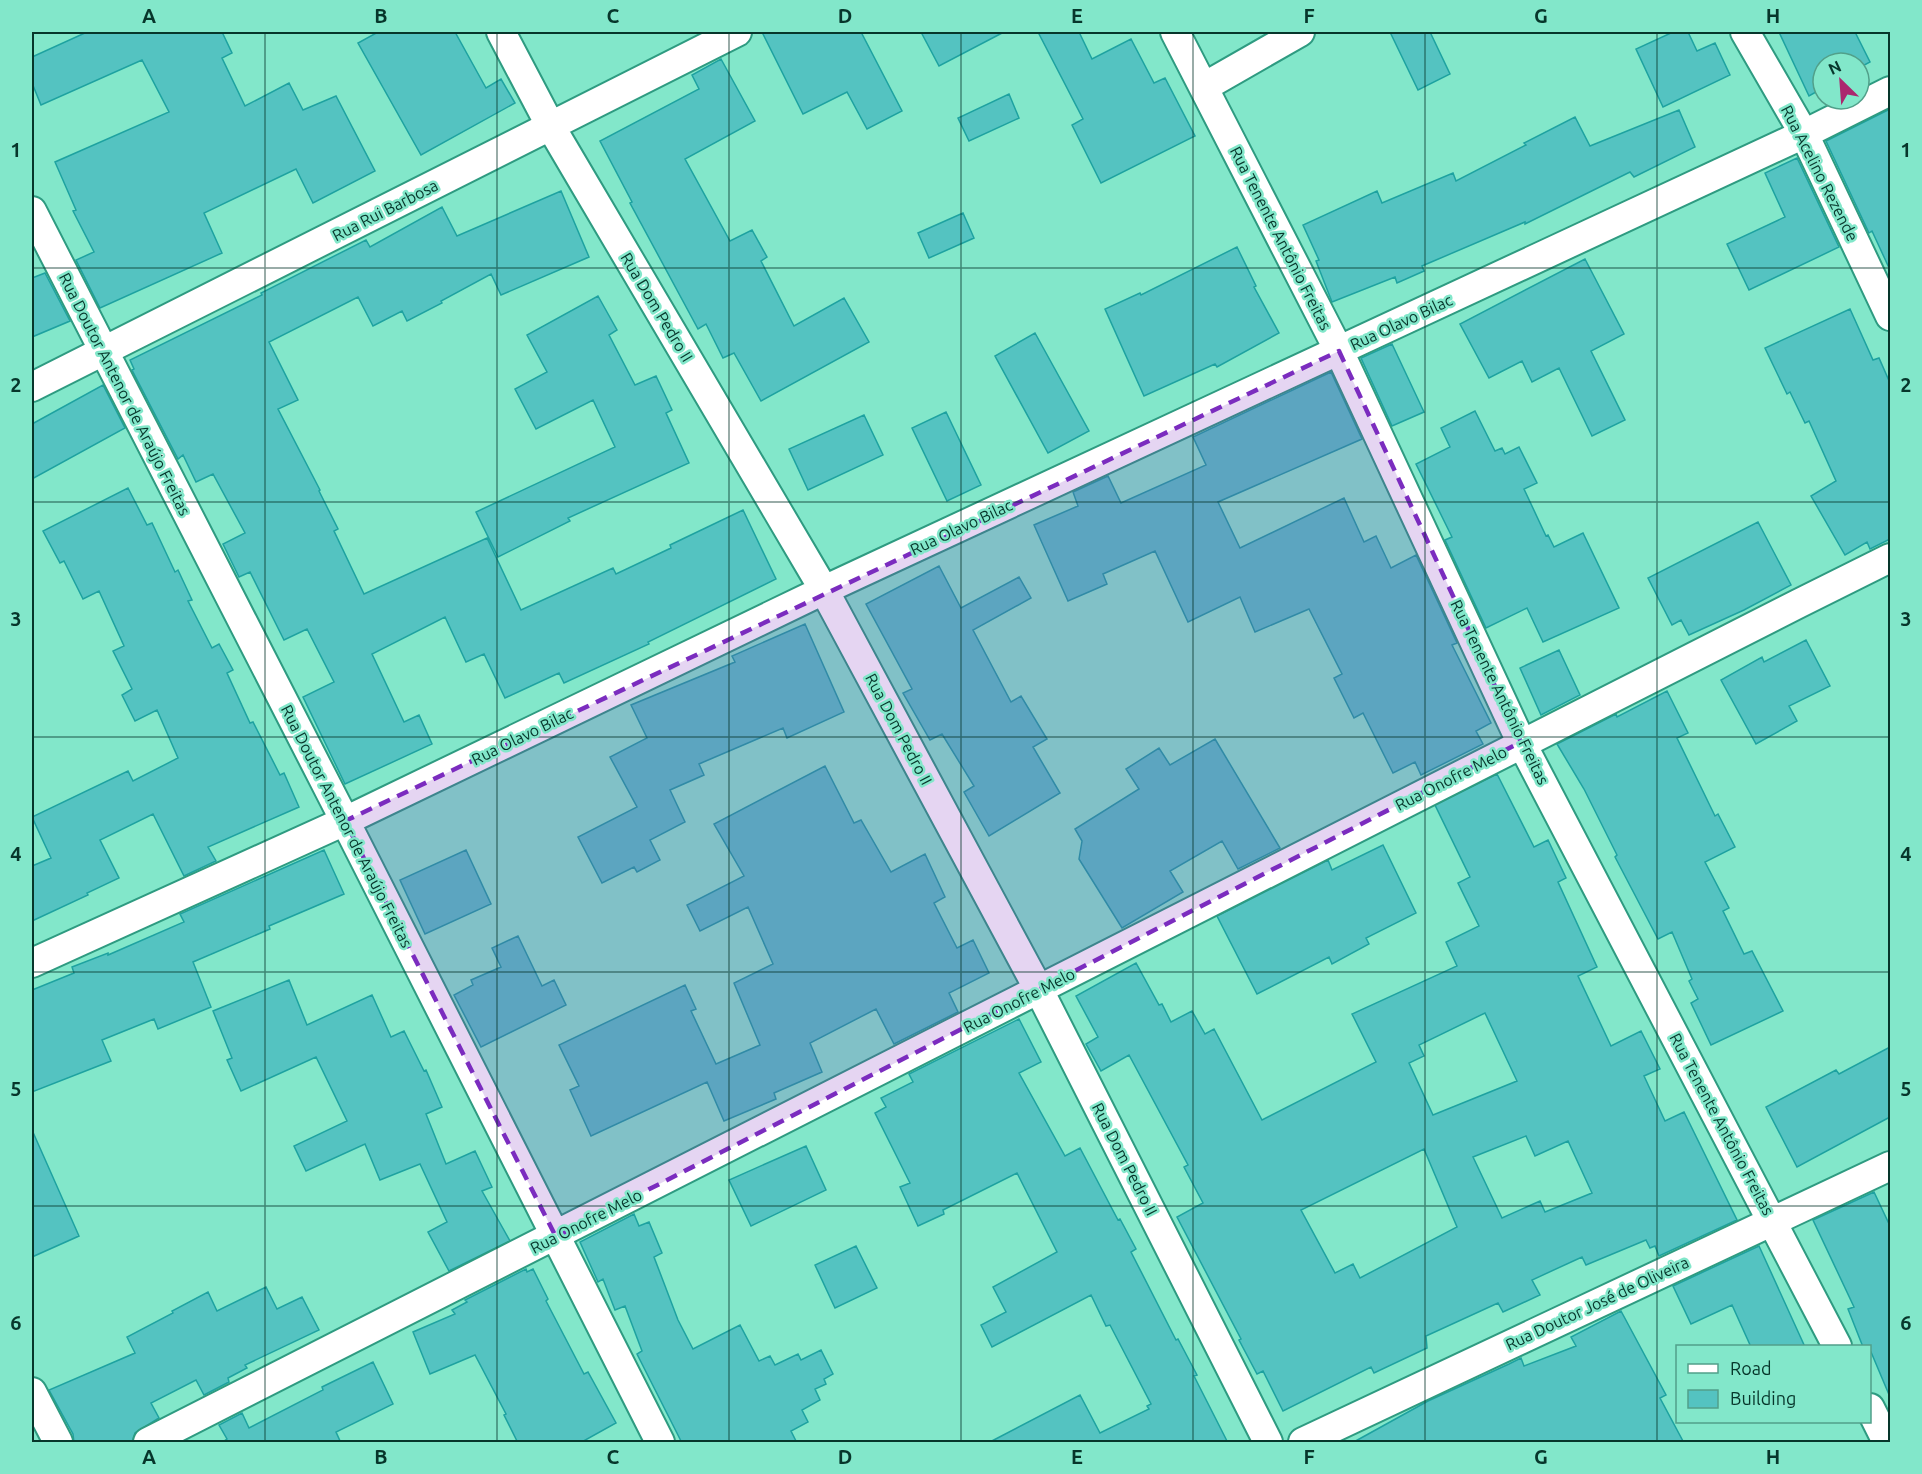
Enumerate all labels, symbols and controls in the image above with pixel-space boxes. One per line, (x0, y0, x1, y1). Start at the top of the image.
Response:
text: A (142, 4, 156, 27)
text: B (374, 4, 388, 27)
text: C (607, 4, 620, 27)
text: D (838, 4, 852, 27)
text: E (1071, 4, 1083, 27)
text: F (1303, 4, 1315, 27)
text: G (1534, 4, 1548, 27)
text: H (1766, 4, 1780, 27)
north arrow (1811, 51, 1871, 111)
text: N (1825, 57, 1844, 78)
street label: Rua Acelino Rezende (1778, 102, 1862, 244)
text: 1 (10, 138, 22, 161)
text: 1 (1900, 138, 1912, 161)
street label: Rua Tenente Antônio Freitas (1227, 143, 1335, 333)
street label: Rua Rui Barbosa (329, 176, 441, 244)
street label: Rua Dom Pedro II (617, 249, 697, 365)
street label: Rua Doutor Antenor de Araújo Freitas (56, 270, 194, 518)
street label: Rua Olavo Bilac (1347, 290, 1455, 354)
text: 2 (10, 373, 22, 396)
text: 2 (1900, 373, 1912, 396)
street label: Rua Olavo Bilac (907, 495, 1015, 559)
street label: Rua Tenente Antônio Freitas (1447, 597, 1553, 787)
text: 3 (10, 607, 22, 630)
text: 3 (1900, 607, 1912, 630)
street label: Rua Dom Pedro II (862, 670, 936, 788)
street label: Rua Doutor Antenor de Araújo Freitas (278, 702, 416, 950)
street label: Rua Olavo Bilac (468, 703, 576, 768)
street label: Rua Onofre Melo (1392, 742, 1510, 814)
text: 4 (10, 842, 22, 865)
text: 4 (1900, 842, 1912, 865)
street label: Rua Onofre Melo (960, 964, 1078, 1036)
street label: Rua Tenente Antônio Freitas (1666, 1030, 1778, 1218)
text: 5 (10, 1077, 22, 1100)
text: 5 (1900, 1077, 1912, 1100)
street label: Rua Dom Pedro II (1089, 1100, 1161, 1218)
street label: Rua Onofre Melo (527, 1185, 645, 1257)
street label: Rua Doutor José de Oliveira (1503, 1253, 1691, 1353)
text: 6 (10, 1311, 22, 1334)
text: 6 (1900, 1311, 1912, 1334)
legend (1676, 1345, 1871, 1423)
text: Road (1730, 1358, 1772, 1378)
text: Building (1730, 1388, 1796, 1408)
text: A (142, 1445, 156, 1468)
text: B (374, 1445, 388, 1468)
text: C (607, 1445, 620, 1468)
text: D (838, 1445, 852, 1468)
text: E (1071, 1445, 1083, 1468)
text: F (1303, 1445, 1315, 1468)
text: G (1534, 1445, 1548, 1468)
text: H (1766, 1445, 1780, 1468)

